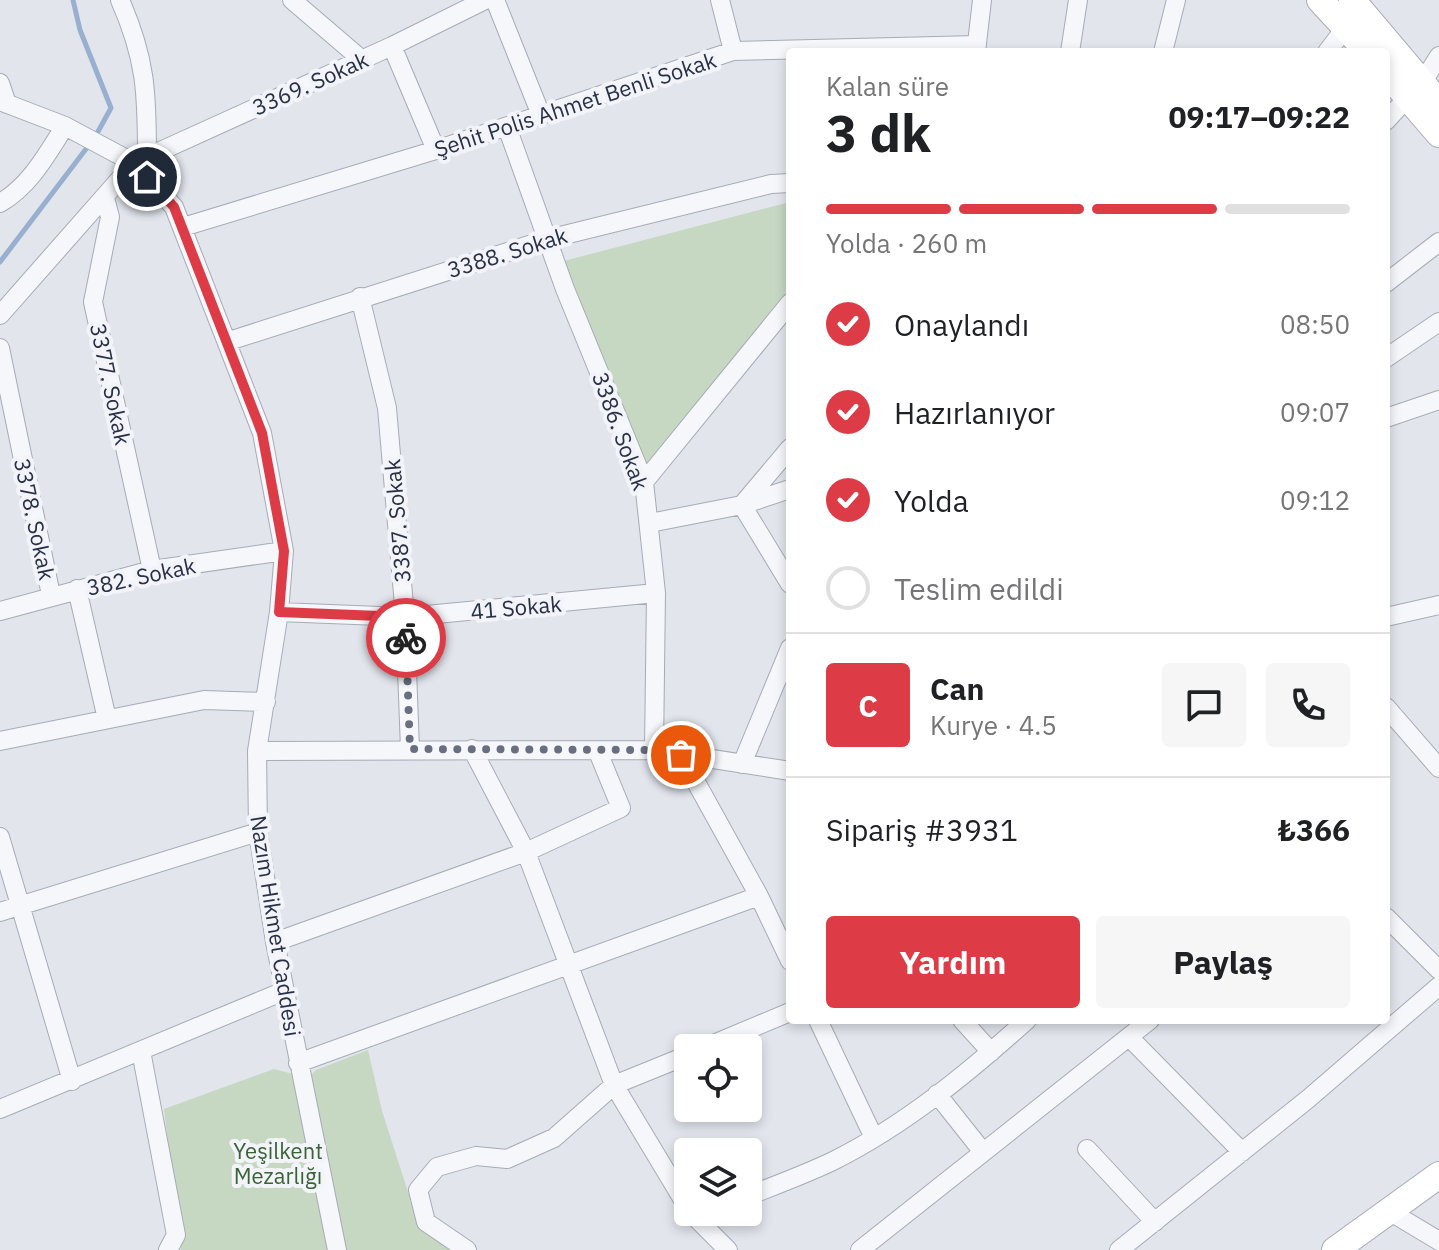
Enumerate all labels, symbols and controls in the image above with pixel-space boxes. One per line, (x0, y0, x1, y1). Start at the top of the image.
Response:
street label: 3369. Sokak (248, 44, 373, 121)
street label: Şehit Polis Ahmet Benli Sokak (430, 45, 720, 163)
text: Kalan süre (826, 69, 949, 103)
text: 09:17–09:22 (1169, 97, 1350, 136)
text: 3 dk (826, 99, 931, 166)
pin (113, 143, 181, 211)
icon: home (125, 155, 169, 199)
street label: 3388. Sokak (444, 220, 571, 284)
text: Yolda · 260 m (826, 226, 987, 260)
icon: check (826, 302, 870, 346)
text: Onaylandı (894, 305, 1029, 344)
text: 08:50 (1280, 307, 1350, 341)
street label: 3377. Sokak (84, 320, 138, 448)
street label: 3386. Sokak (586, 368, 656, 495)
icon: check (826, 390, 870, 434)
text: Hazırlanıyor (894, 393, 1055, 432)
text: 09:07 (1280, 395, 1350, 429)
street label: 3378. Sokak (8, 455, 62, 583)
street label: 3387. Sokak (377, 458, 417, 584)
icon: check (826, 478, 870, 522)
text: Yolda (894, 481, 969, 520)
text: 09:12 (1280, 483, 1350, 517)
street label: 382. Sokak (84, 550, 199, 602)
text: Teslim edildi (894, 569, 1064, 608)
street label: 41 Sokak (469, 589, 563, 625)
courier (366, 598, 446, 678)
icon: bike (384, 616, 428, 660)
button: chat (1162, 663, 1246, 747)
button: phone (1266, 663, 1350, 747)
text: Can (930, 669, 984, 708)
text: C (858, 686, 878, 725)
text: Kurye · 4.5 (930, 708, 1057, 742)
pin (647, 721, 715, 789)
icon: bag (659, 733, 703, 777)
text: Sipariş #3931 (826, 810, 1018, 849)
text: ₺366 (1278, 810, 1350, 849)
street label: Nazım Hikmet Caddesi (244, 813, 308, 1039)
button: Yardım (826, 916, 1080, 1008)
button: Paylaş (1096, 916, 1350, 1008)
map controls (674, 1034, 762, 1226)
button: locate (674, 1034, 762, 1122)
park label: Yeşilkent Mezarlığı (233, 1136, 323, 1190)
button: layers (674, 1138, 762, 1226)

